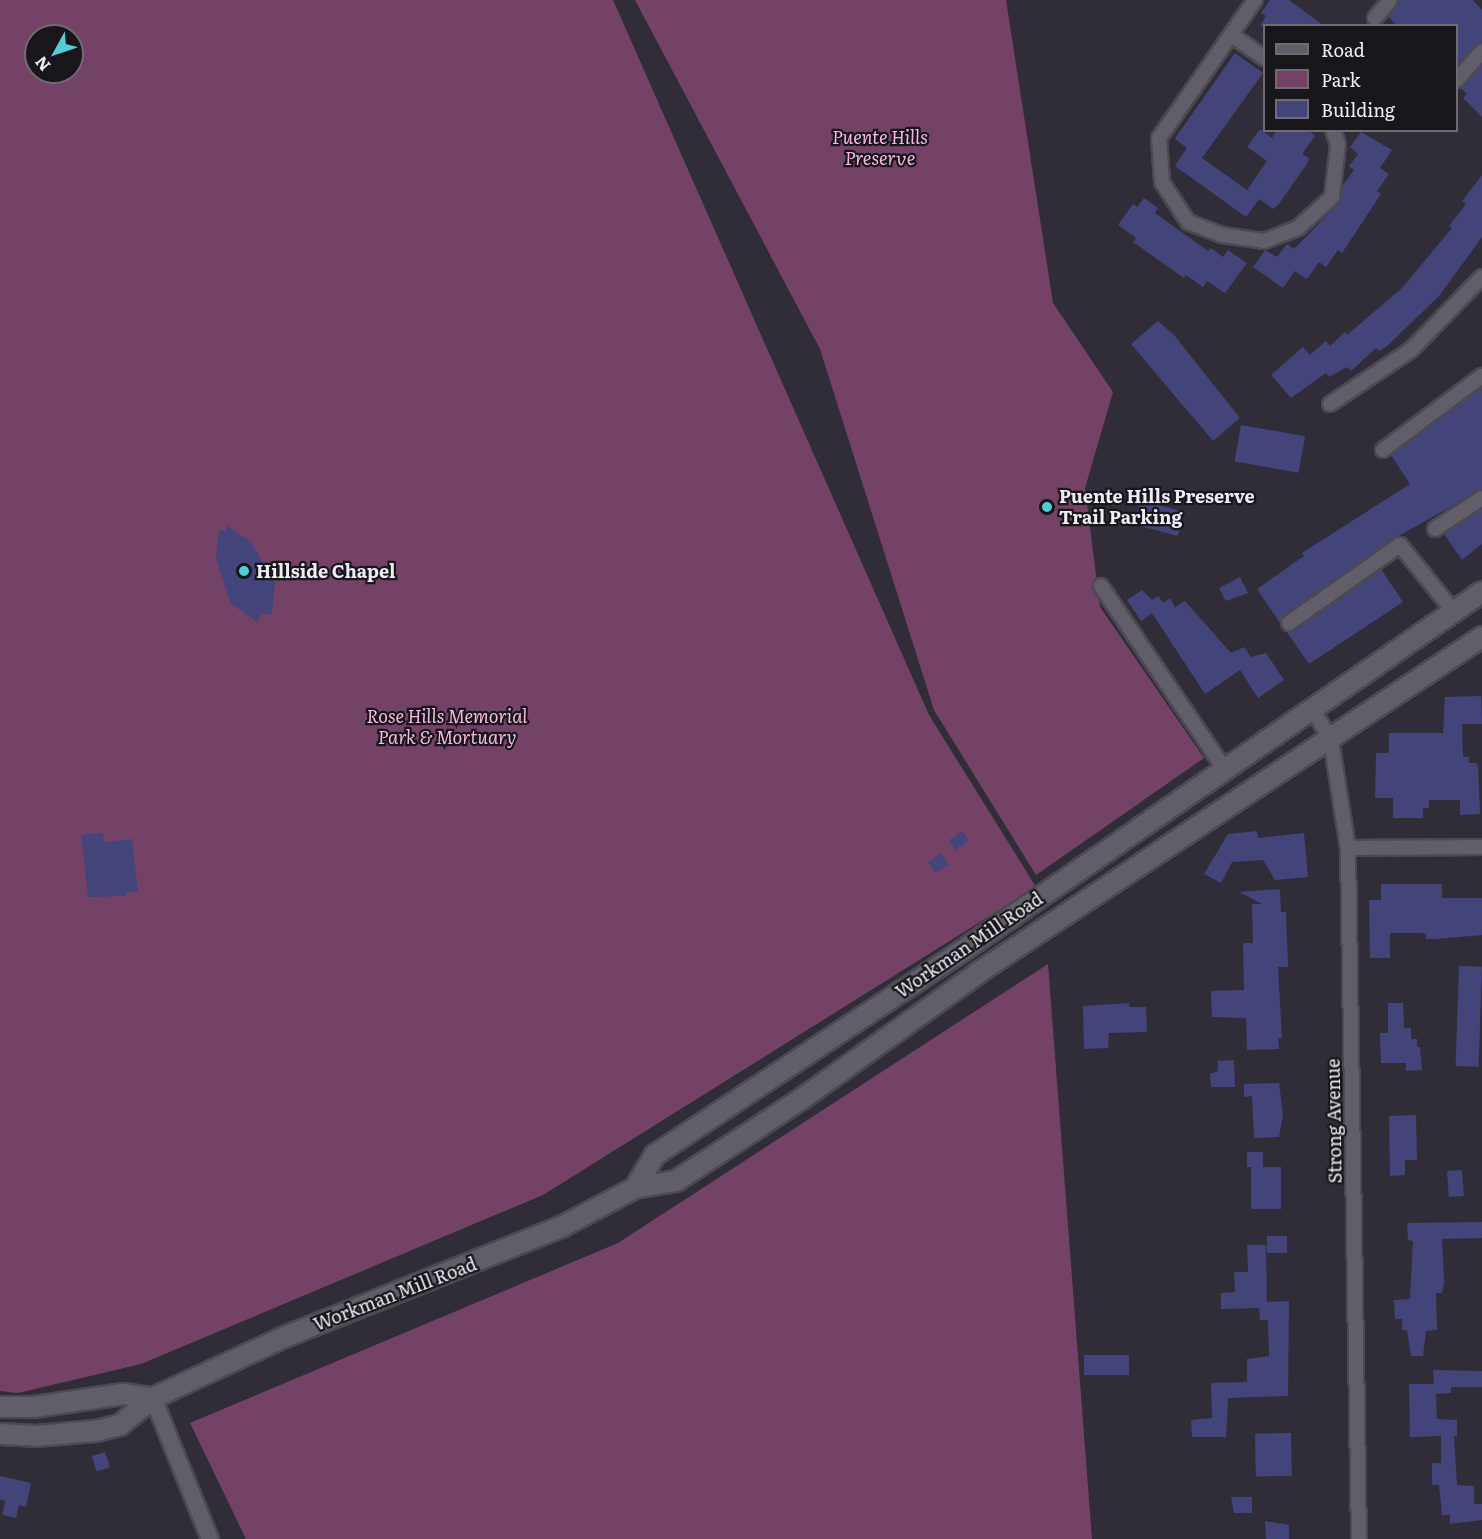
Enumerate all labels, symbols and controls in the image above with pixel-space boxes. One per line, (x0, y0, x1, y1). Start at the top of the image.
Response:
north arrow (24, 24, 84, 84)
legend (1263, 24, 1458, 132)
text: Road (1321, 36, 1365, 63)
text: N (28, 51, 55, 77)
text: Park (1321, 66, 1360, 93)
text: Building (1321, 96, 1395, 123)
park label: Puente Hills Preserve (832, 127, 928, 170)
place label: Puente Hills Preserve Trail Parking (1059, 486, 1255, 528)
marker: Puente Hills Preserve Trail Parking (1040, 500, 1054, 514)
place label: Hillside Chapel (256, 560, 395, 582)
marker: Hillside Chapel (237, 564, 251, 578)
park label: Rose Hills Memorial Park & Mortuary (367, 706, 527, 748)
street label: Workman Mill Road (891, 888, 1047, 1002)
street label: Strong Avenue (1322, 1058, 1346, 1184)
street label: Workman Mill Road (310, 1253, 480, 1335)

